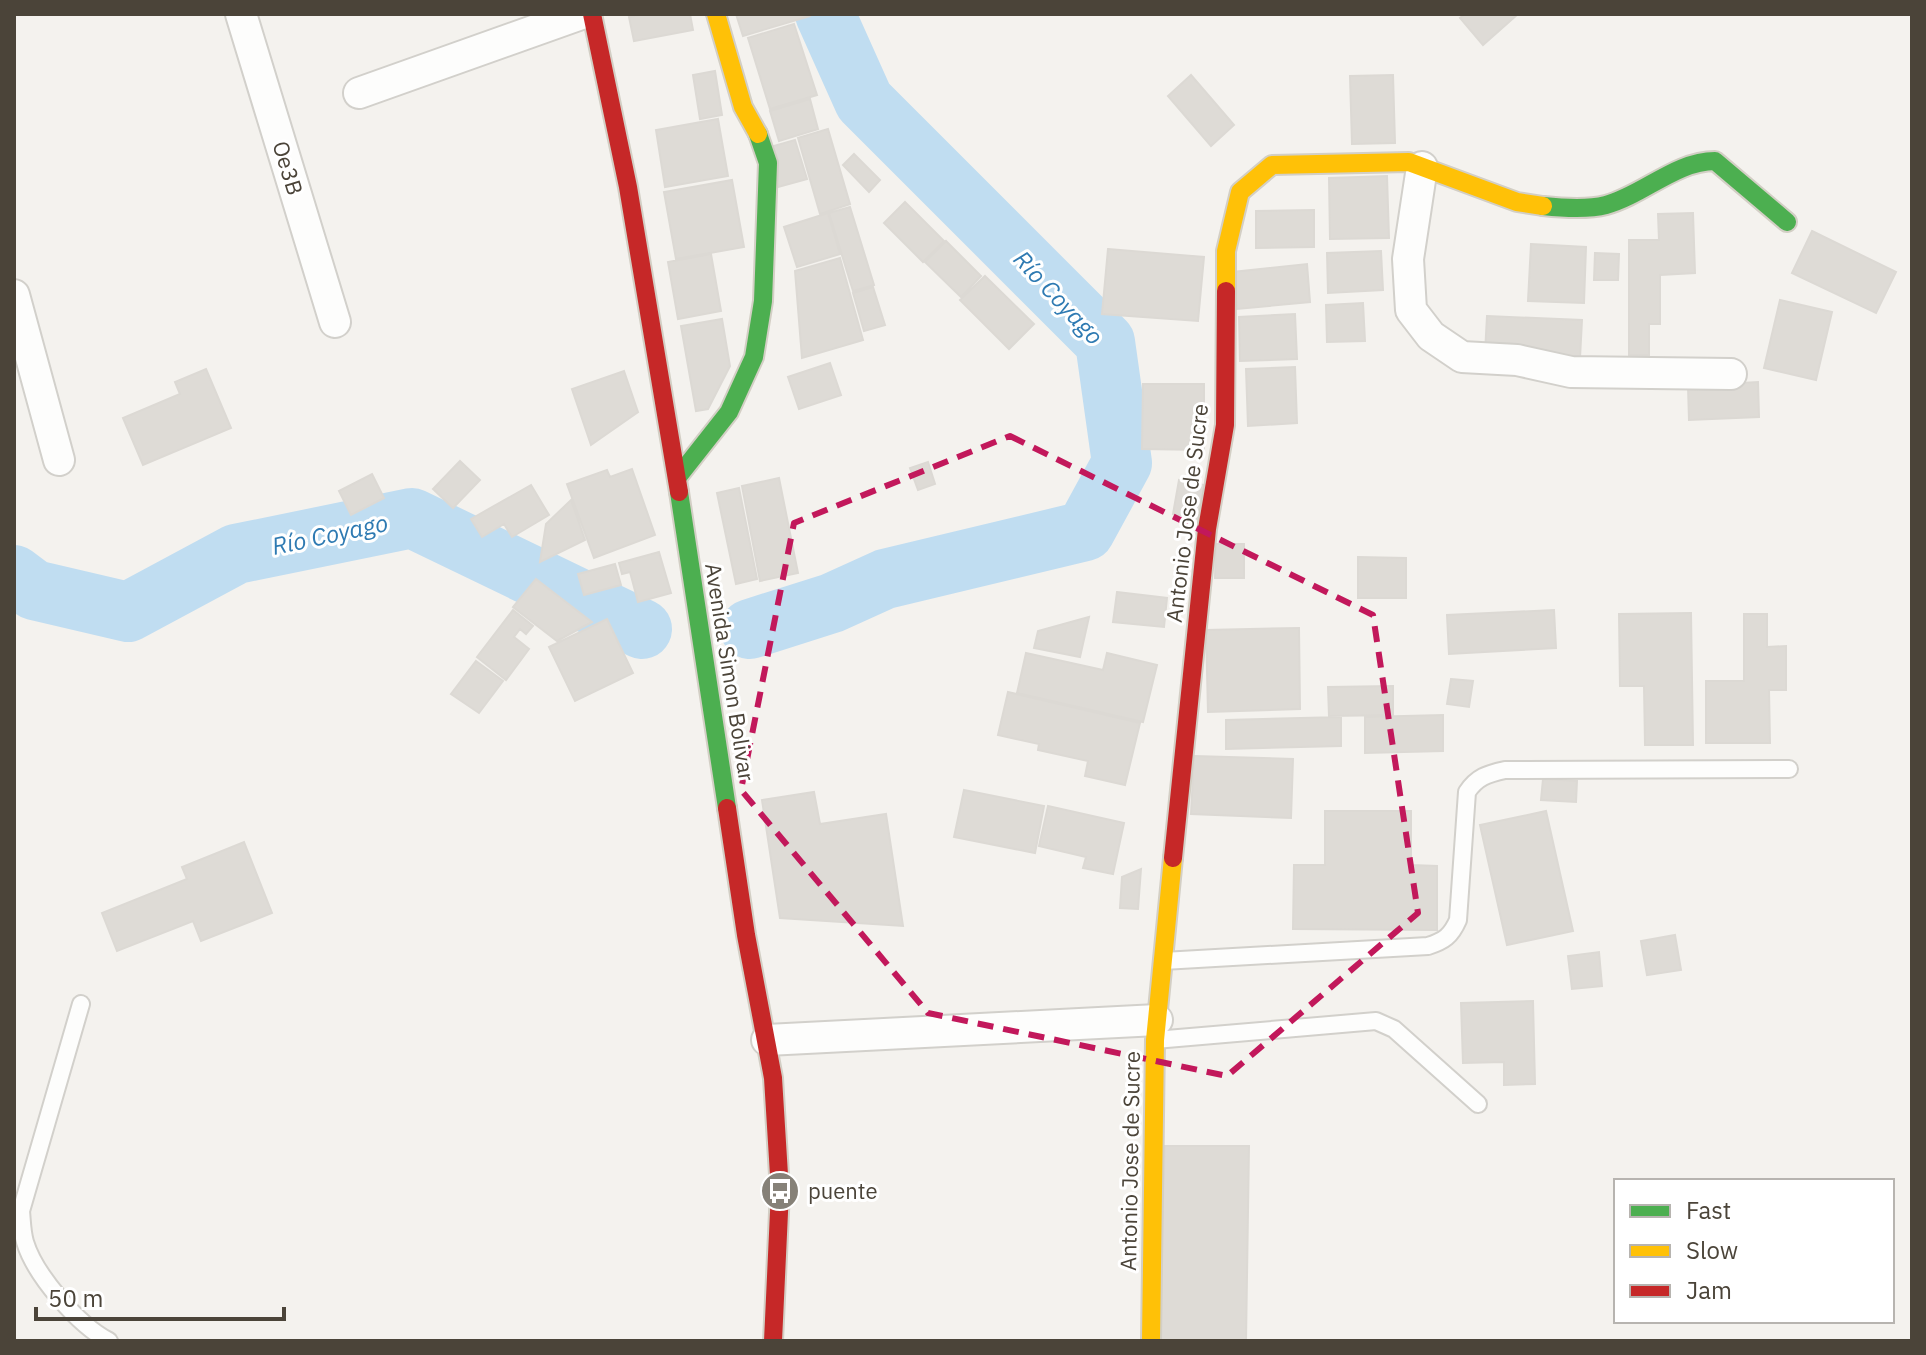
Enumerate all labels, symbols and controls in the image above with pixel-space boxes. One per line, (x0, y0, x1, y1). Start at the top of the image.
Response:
street label: Oe3B (267, 137, 310, 199)
water label: Río Coyago (1007, 243, 1111, 351)
street label: Antonio Jose de Sucre (1159, 402, 1214, 624)
water label: Río Coyago (269, 506, 391, 562)
street label: Avenida Simon Bolivar (699, 561, 762, 783)
street label: Antonio Jose de Sucre (1113, 1051, 1146, 1271)
bus stop icon: puente (759, 1170, 801, 1212)
place label: puente (808, 1176, 878, 1205)
legend (1614, 1179, 1894, 1323)
text: Fast (1686, 1194, 1731, 1226)
text: Slow (1686, 1234, 1738, 1266)
scale bar (36, 1271, 284, 1321)
text: Jam (1686, 1274, 1732, 1306)
text: 50 m (48, 1282, 103, 1314)

